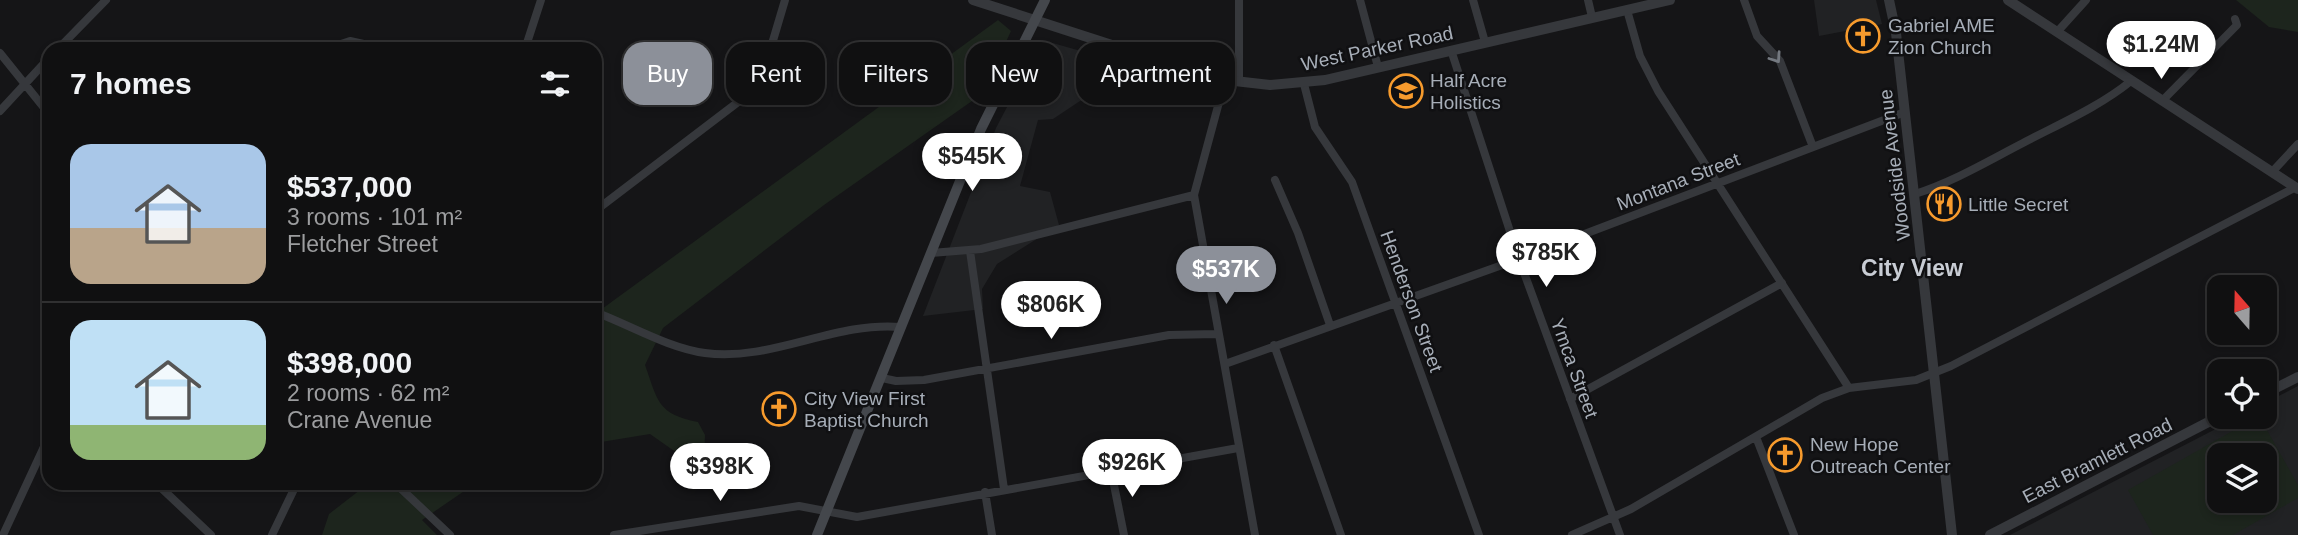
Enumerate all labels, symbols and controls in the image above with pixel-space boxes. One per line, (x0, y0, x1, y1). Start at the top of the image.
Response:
place label: Gabriel AME Zion Church (1888, 15, 1995, 58)
church icon: Gabriel AME Zion Church (1844, 17, 1882, 55)
street label: West Parker Road (1299, 22, 1455, 75)
pin: $1.24M (2104, 22, 2218, 81)
text: $1.24M (2123, 31, 2199, 57)
chip: Buy (623, 42, 712, 105)
chip: Rent (726, 42, 825, 105)
chip: Filters (839, 42, 952, 105)
chip: New (966, 42, 1062, 105)
chip: Apartment (1076, 42, 1235, 105)
one-way arrow (1768, 50, 1781, 63)
icon: filters (536, 65, 574, 103)
text: 7 homes (70, 67, 192, 100)
place label: Half Acre Holistics (1430, 70, 1507, 113)
school or university icon: Half Acre Holistics (1387, 72, 1425, 110)
street label: Woodside Avenue (1875, 88, 1914, 242)
pin: $545K (923, 134, 1021, 193)
text: $545K (938, 143, 1006, 169)
street label: Montana Street (1614, 148, 1743, 215)
text: $537,000 (287, 170, 412, 203)
icon: home (126, 172, 210, 256)
restaurant icon: Little Secret (1925, 185, 1963, 223)
place label: Little Secret (1968, 194, 2069, 215)
text: 3 rooms · 101 m² (287, 204, 462, 230)
street label: Henderson Street (1376, 228, 1447, 375)
pin: $785K (1497, 230, 1595, 289)
text: Fletcher Street (287, 231, 438, 257)
text: $785K (1512, 239, 1580, 265)
pin: $537K (1177, 246, 1275, 306)
district label: City View (1861, 255, 1963, 281)
text: $537K (1192, 256, 1260, 282)
north arrow (2207, 275, 2277, 345)
map controls (2207, 275, 2277, 513)
pin: $806K (1002, 282, 1100, 341)
text: $806K (1017, 291, 1085, 317)
street label: Ymca Street (1547, 315, 1603, 422)
text: $398,000 (287, 346, 412, 379)
icon: home (126, 348, 210, 432)
button: locate (2207, 359, 2277, 429)
text: 2 rooms · 62 m² (287, 380, 449, 406)
place label: City View First Baptist Church (804, 388, 929, 431)
church icon: City View First Baptist Church (760, 390, 798, 428)
text: Crane Avenue (287, 407, 432, 433)
street label: East Bramlett Road (2019, 414, 2175, 507)
place label: New Hope Outreach Center (1810, 434, 1951, 477)
church icon: New Hope Outreach Center (1766, 436, 1804, 474)
pin: $926K (1083, 440, 1181, 499)
button: layers (2207, 443, 2277, 513)
pin: $398K (671, 444, 769, 503)
text: $926K (1098, 449, 1166, 475)
text: $398K (686, 453, 754, 479)

